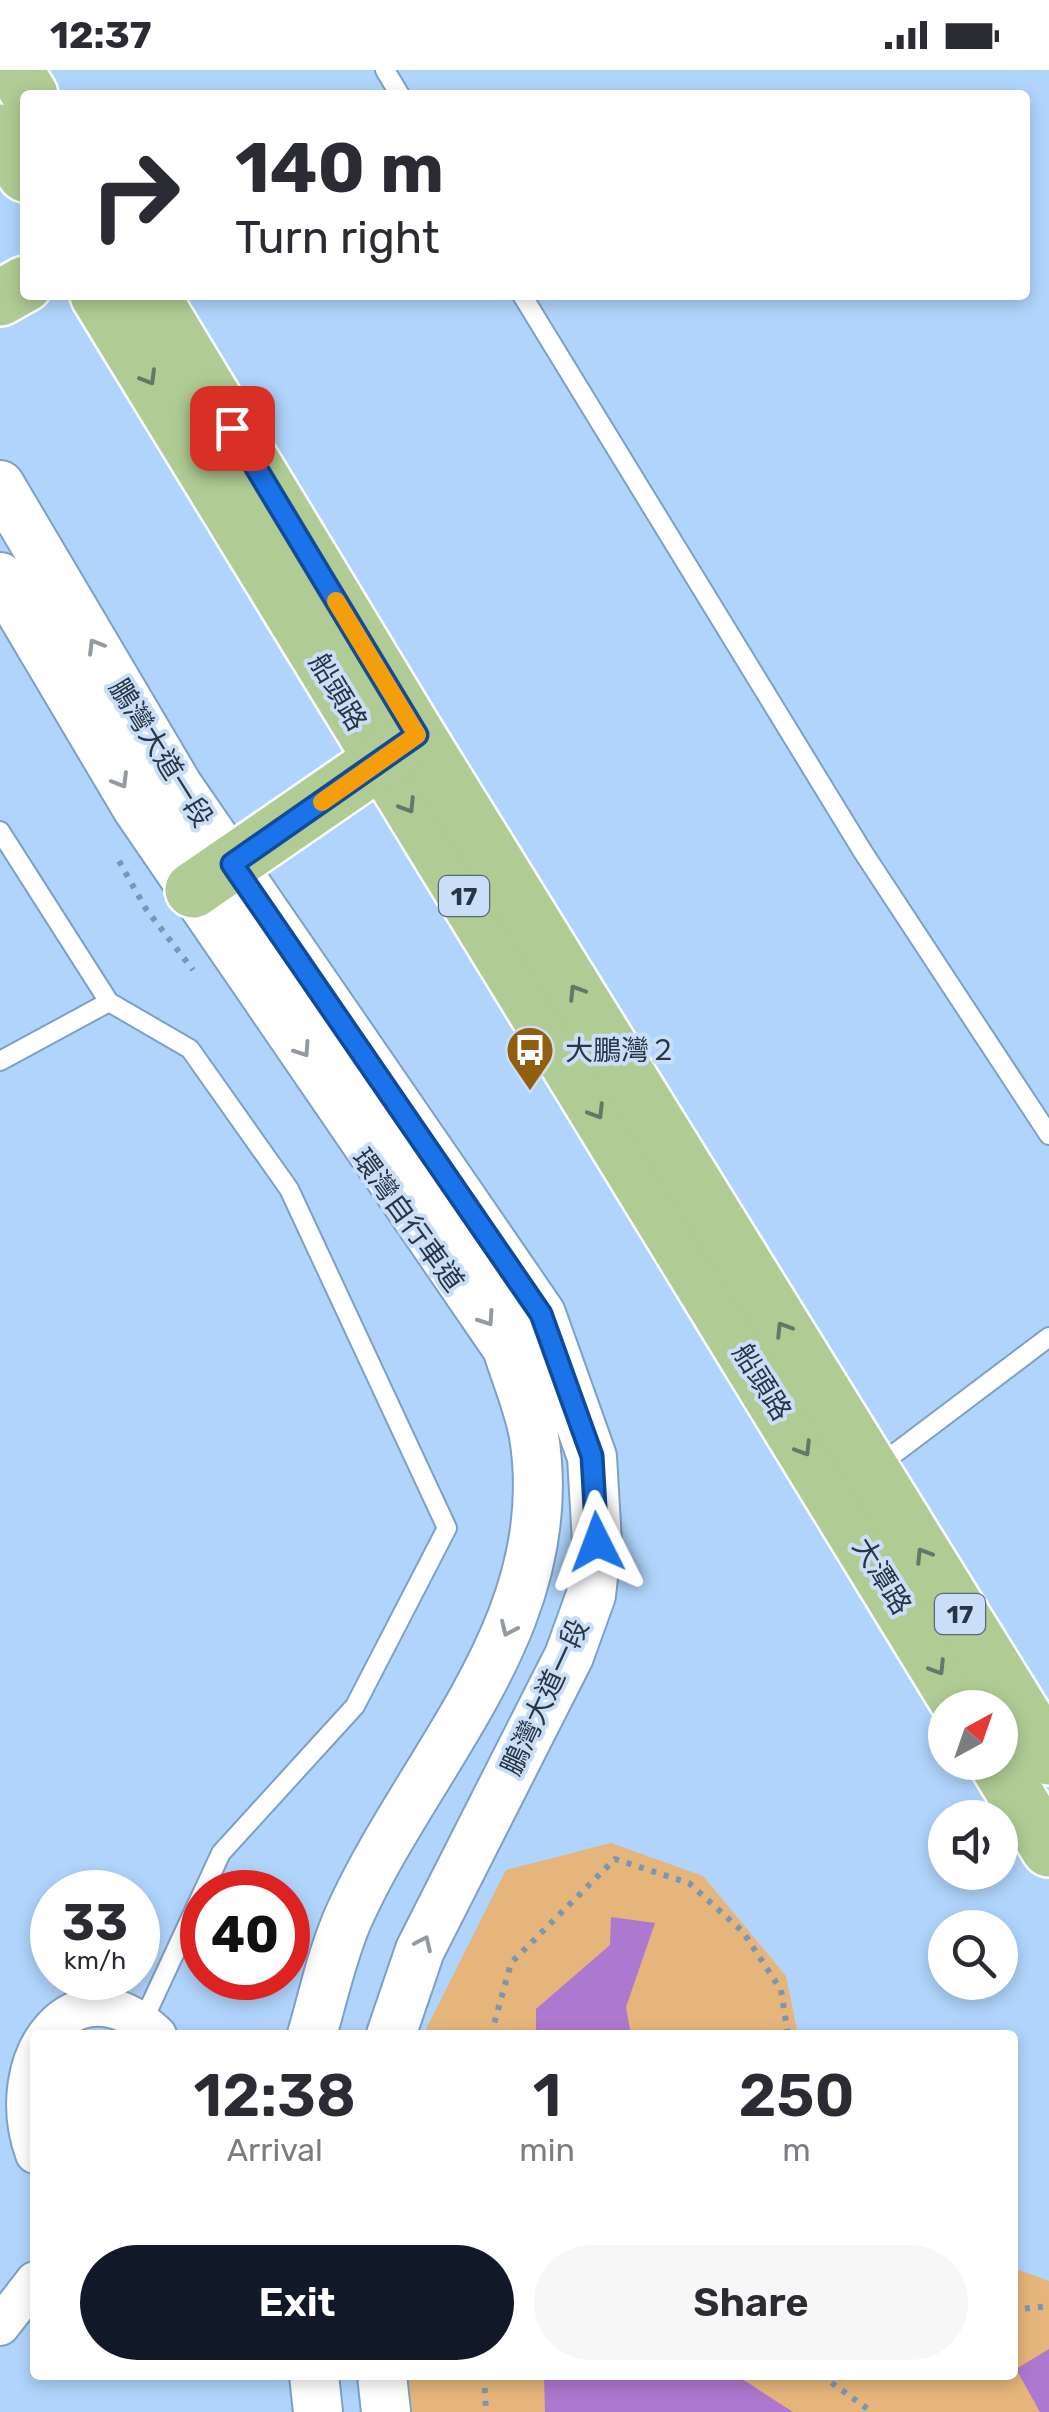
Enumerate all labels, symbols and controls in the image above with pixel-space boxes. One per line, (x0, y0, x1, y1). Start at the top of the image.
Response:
text: 12:37 (50, 12, 152, 58)
text: 140 m (235, 127, 444, 210)
icon: right (70, 130, 200, 260)
text: Turn right (235, 211, 439, 264)
one-way arrow (137, 367, 156, 385)
pin (190, 386, 275, 471)
icon: arrive (205, 401, 260, 456)
one-way arrow (88, 639, 108, 657)
street label: 船頭路 (302, 647, 374, 737)
street label: 鵬灣大道一段 (102, 673, 220, 833)
one-way arrow (109, 770, 129, 788)
one-way arrow (396, 795, 415, 813)
road number: 17 (439, 876, 489, 916)
one-way arrow (569, 985, 588, 1003)
bus stop icon: 大鵬灣２ (504, 1024, 556, 1092)
place label: 大鵬灣２ (565, 1034, 677, 1067)
one-way arrow (291, 1039, 309, 1058)
one-way arrow (585, 1102, 604, 1120)
street label: 環灣自行車道 (345, 1142, 471, 1298)
one-way arrow (474, 1308, 493, 1326)
one-way arrow (776, 1322, 795, 1340)
street label: 船頭路 (726, 1338, 798, 1426)
one-way arrow (792, 1438, 811, 1456)
position arrow (545, 1490, 649, 1594)
street label: 大潭路 (846, 1532, 918, 1620)
one-way arrow (917, 1548, 936, 1566)
road number: 17 (935, 1594, 985, 1634)
street label: 鵬灣大道一段 (495, 1614, 595, 1780)
one-way arrow (501, 1619, 521, 1637)
one-way arrow (926, 1657, 945, 1675)
north arrow (928, 1690, 1018, 1780)
map controls (928, 1690, 1018, 2000)
button: sound (928, 1800, 1018, 1890)
speed limit sign: 40 (180, 1870, 310, 2000)
text: 33 (62, 1893, 128, 1953)
button: search (928, 1910, 1018, 2000)
one-way arrow (412, 1935, 432, 1953)
text: km/h (64, 1946, 126, 1975)
text: 12:38 (193, 2060, 356, 2131)
text: 1 (533, 2060, 562, 2131)
text: 250 (738, 2060, 854, 2131)
text: Arrival (227, 2131, 323, 2169)
text: min (519, 2131, 575, 2169)
text: m (782, 2131, 811, 2169)
button: Exit (80, 2245, 514, 2360)
button: Share (534, 2245, 968, 2360)

